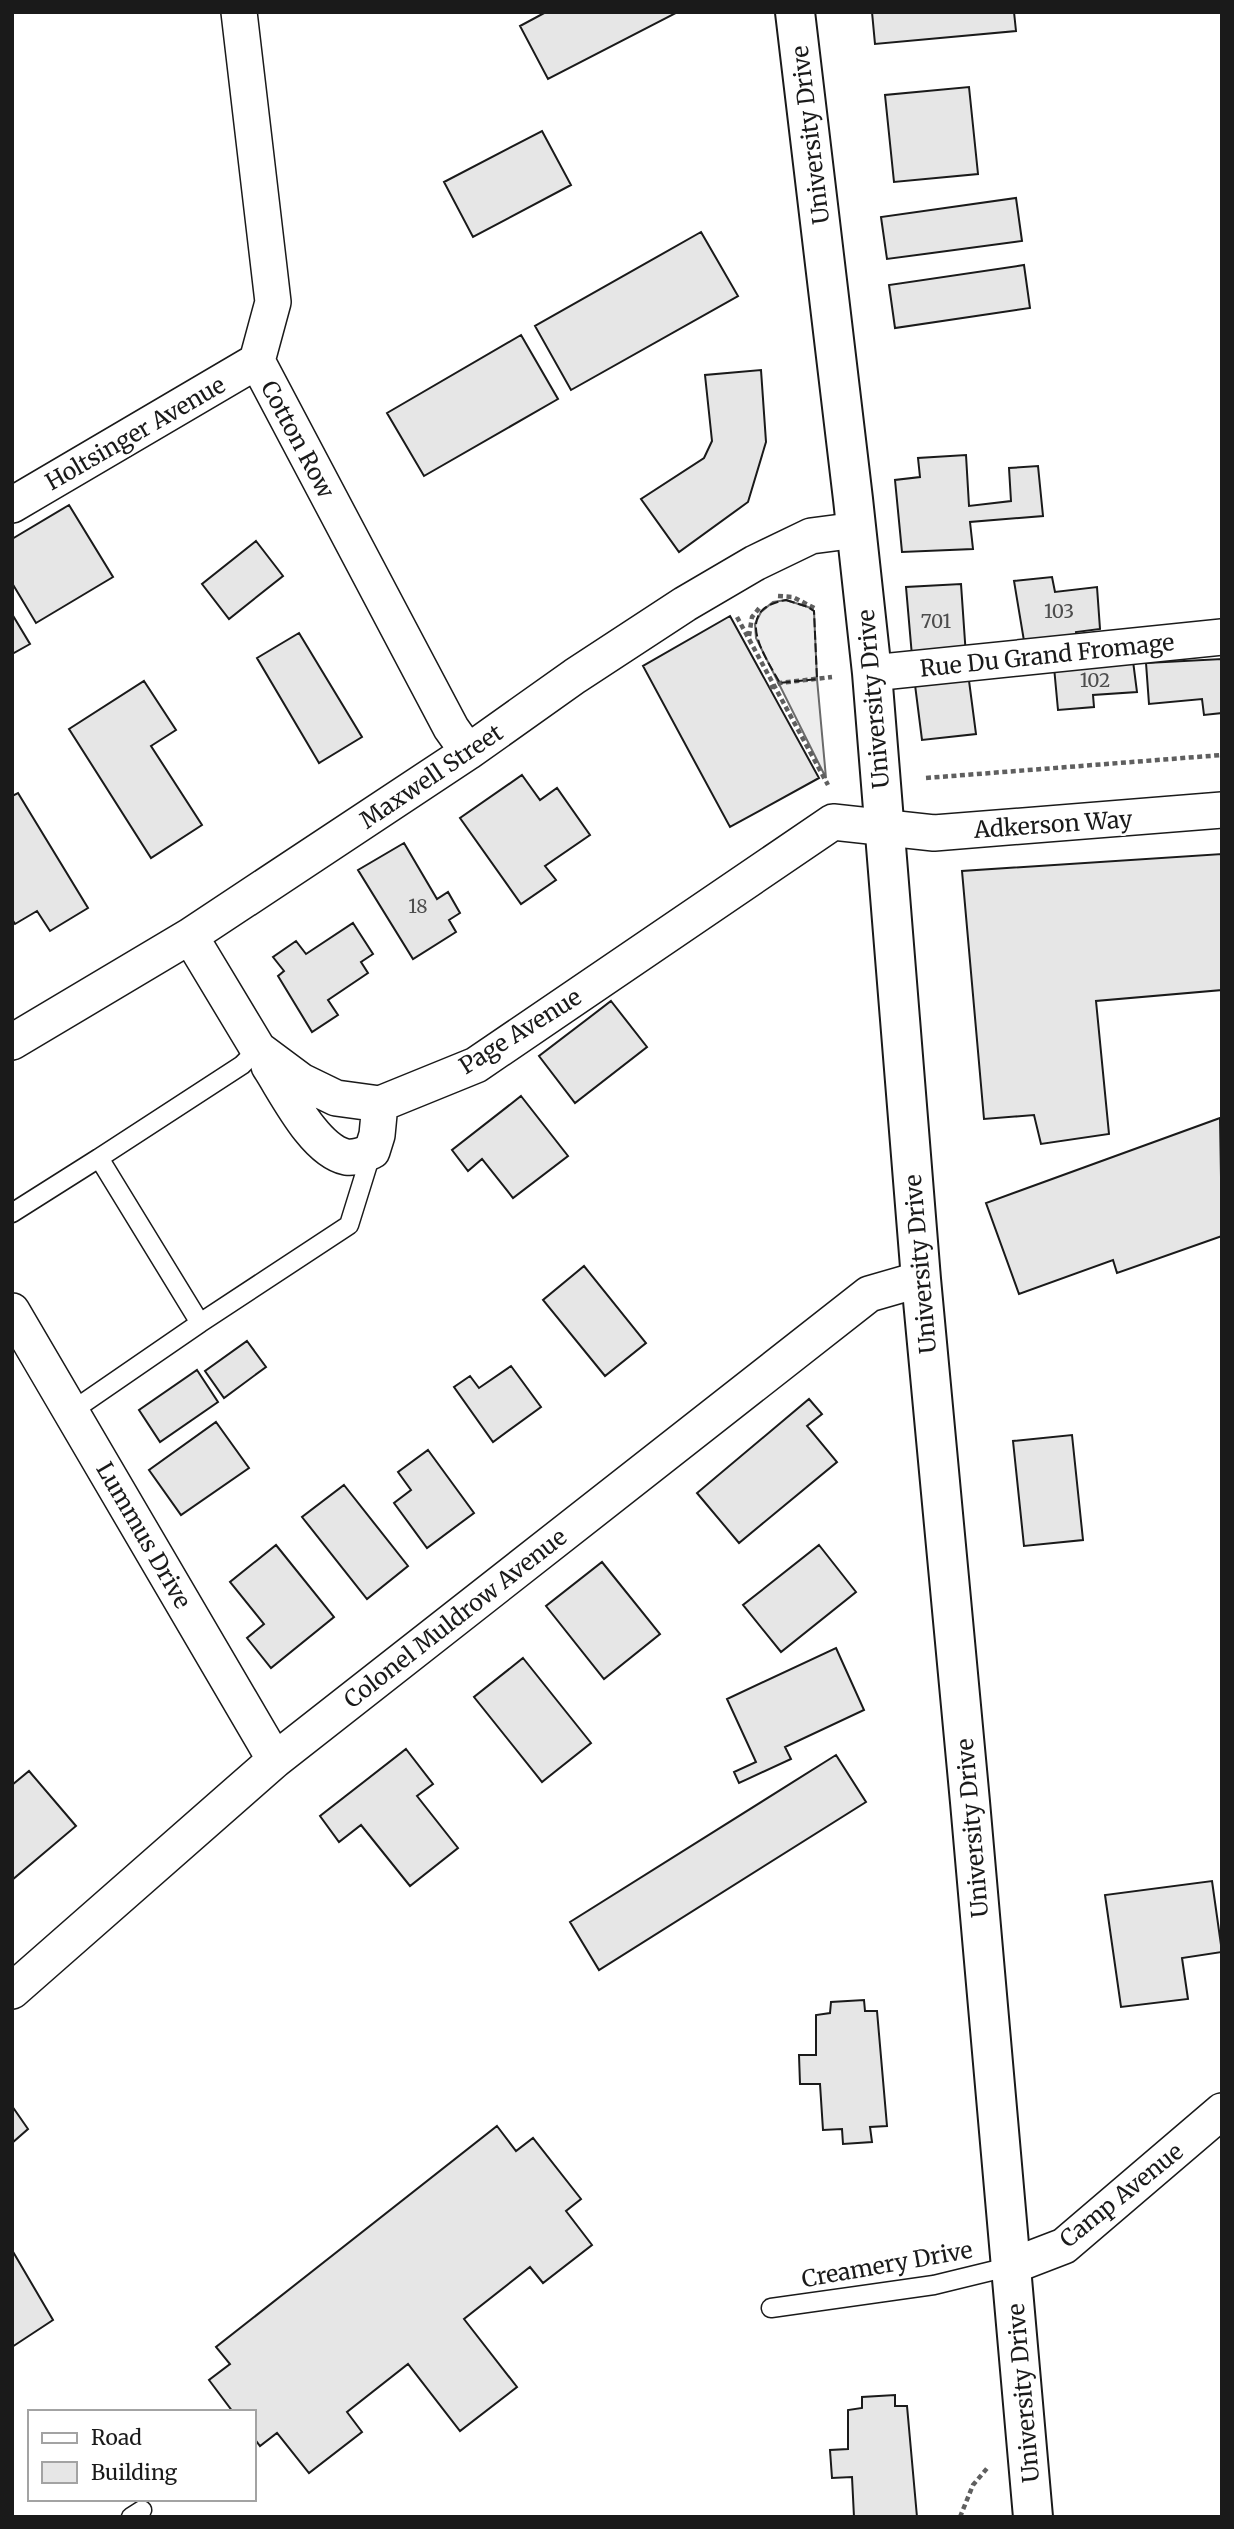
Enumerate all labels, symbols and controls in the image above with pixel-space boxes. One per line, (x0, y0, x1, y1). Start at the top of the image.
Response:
street label: University Drive (785, 44, 835, 226)
street label: Holtsinger Avenue (40, 370, 230, 496)
street label: Cotton Row (255, 375, 341, 503)
house number: 103 (1044, 599, 1074, 623)
street label: University Drive (851, 608, 895, 790)
house number: 701 (921, 609, 952, 633)
street label: Rue Du Grand Fromage (918, 627, 1176, 683)
house number: 102 (1080, 668, 1110, 692)
street label: Maxwell Street (354, 718, 508, 834)
street label: Adkerson Way (972, 804, 1134, 844)
house number: 18 (408, 894, 428, 918)
street label: Page Avenue (454, 982, 586, 1080)
street label: University Drive (898, 1173, 942, 1355)
street label: Lummus Drive (90, 1457, 198, 1613)
street label: Colonel Muldrow Avenue (338, 1522, 572, 1714)
street label: University Drive (950, 1737, 994, 1919)
street label: Camp Avenue (1053, 2136, 1189, 2254)
street label: Creamery Drive (799, 2235, 975, 2293)
street label: University Drive (1001, 2302, 1045, 2484)
legend (28, 2410, 256, 2501)
text: Road (91, 2424, 142, 2451)
text: Building (91, 2459, 178, 2486)

